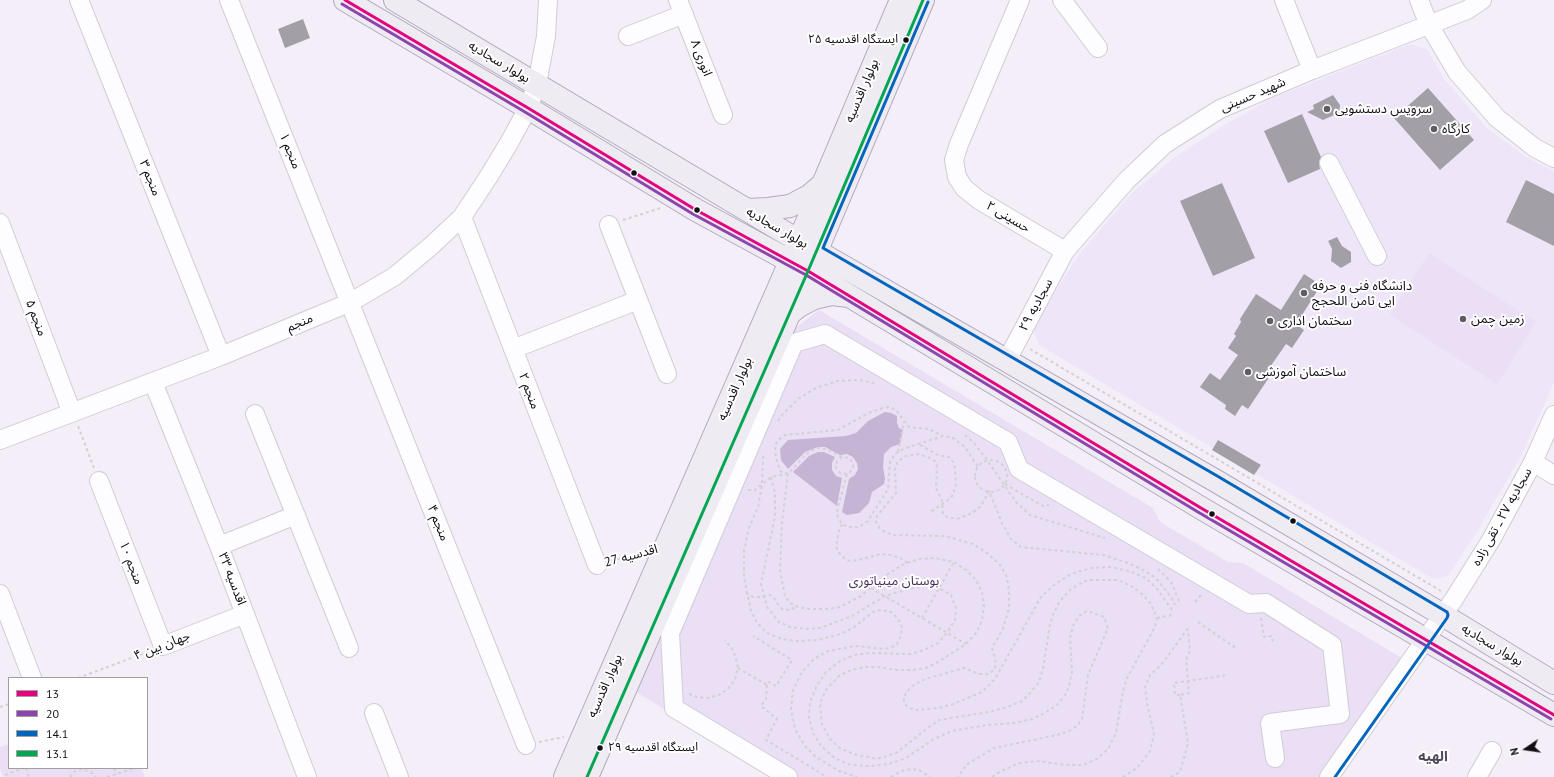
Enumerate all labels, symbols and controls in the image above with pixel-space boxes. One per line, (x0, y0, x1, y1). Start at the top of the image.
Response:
place label: ایستگاه اقدسیه ۲۵ (808, 33, 898, 47)
marker: ایستگاه اقدسیه ۲۵ (901, 35, 911, 45)
street label: انوری ۸ (687, 37, 715, 79)
street label: بولوار سجادیه (465, 38, 533, 86)
street label: بولوار اقدسیه (842, 57, 882, 125)
street label: شهید حسینی (1218, 74, 1288, 116)
place label: سرویس دستشویی (1335, 101, 1432, 117)
marker: سرویس دستشویی (1322, 104, 1332, 114)
place label: کارگاه (1442, 121, 1470, 137)
marker: کارگاه (1429, 124, 1439, 134)
street label: منجم ۱ (276, 131, 304, 171)
street label: منجم ۳ (136, 158, 164, 198)
unlabelled marker (629, 168, 639, 178)
street label: حسینی ۲ (983, 198, 1033, 236)
street label: بولوار سجادیه (743, 204, 811, 252)
unlabelled marker (692, 205, 702, 215)
street label: سجادیه ۲۹ (1016, 276, 1056, 334)
place label: دانشگاه فنی و حرفه ایی ثامن اللحجج (1312, 278, 1412, 309)
marker: دانشگاه فنی و حرفه ایی ثامن اللحجج (1299, 288, 1309, 298)
street label: منجم ۵ (22, 298, 50, 338)
street label: منجم (285, 311, 315, 335)
place label: زمین چمن (1471, 311, 1525, 327)
place label: سختمان اداری (1278, 313, 1352, 329)
marker: زمین چمن (1458, 314, 1468, 324)
marker: سختمان اداری (1265, 316, 1275, 326)
street label: بولوار اقدسیه (714, 355, 756, 423)
place label: ساختمان آموزشی (1256, 364, 1346, 380)
marker: ساختمان آموزشی (1243, 367, 1253, 377)
street label: منجم ۲ (515, 371, 543, 411)
street label: سجادیه ۲۷ ـ تقی زاده (1469, 465, 1535, 569)
street label: منجم ۴ (424, 503, 452, 543)
unlabelled marker (1207, 509, 1217, 519)
unlabelled marker (1288, 516, 1298, 526)
street label: منجم ۱۰ (116, 539, 146, 587)
street label: اقدسیه 27 (603, 541, 659, 571)
street label: اقدسیه ۳۳ (215, 550, 249, 608)
park label: بوستان مینیاتوری (849, 573, 939, 589)
street label: بولوار سجادیه (1458, 621, 1526, 669)
street label: جهان بین ۴ (132, 628, 192, 664)
street label: بولوار اقدسیه (584, 652, 626, 720)
legend (8, 677, 148, 769)
text: 13 (46, 686, 59, 701)
text: 20 (46, 706, 59, 721)
text: 14.1 (46, 726, 68, 741)
north arrow (1506, 729, 1546, 769)
place label: ایستگاه اقدسیه ۲۹ (608, 741, 698, 755)
marker: ایستگاه اقدسیه ۲۹ (595, 743, 605, 753)
text: 13.1 (46, 746, 68, 761)
text: N (1507, 747, 1522, 757)
district label: الهیه (1418, 749, 1448, 765)

